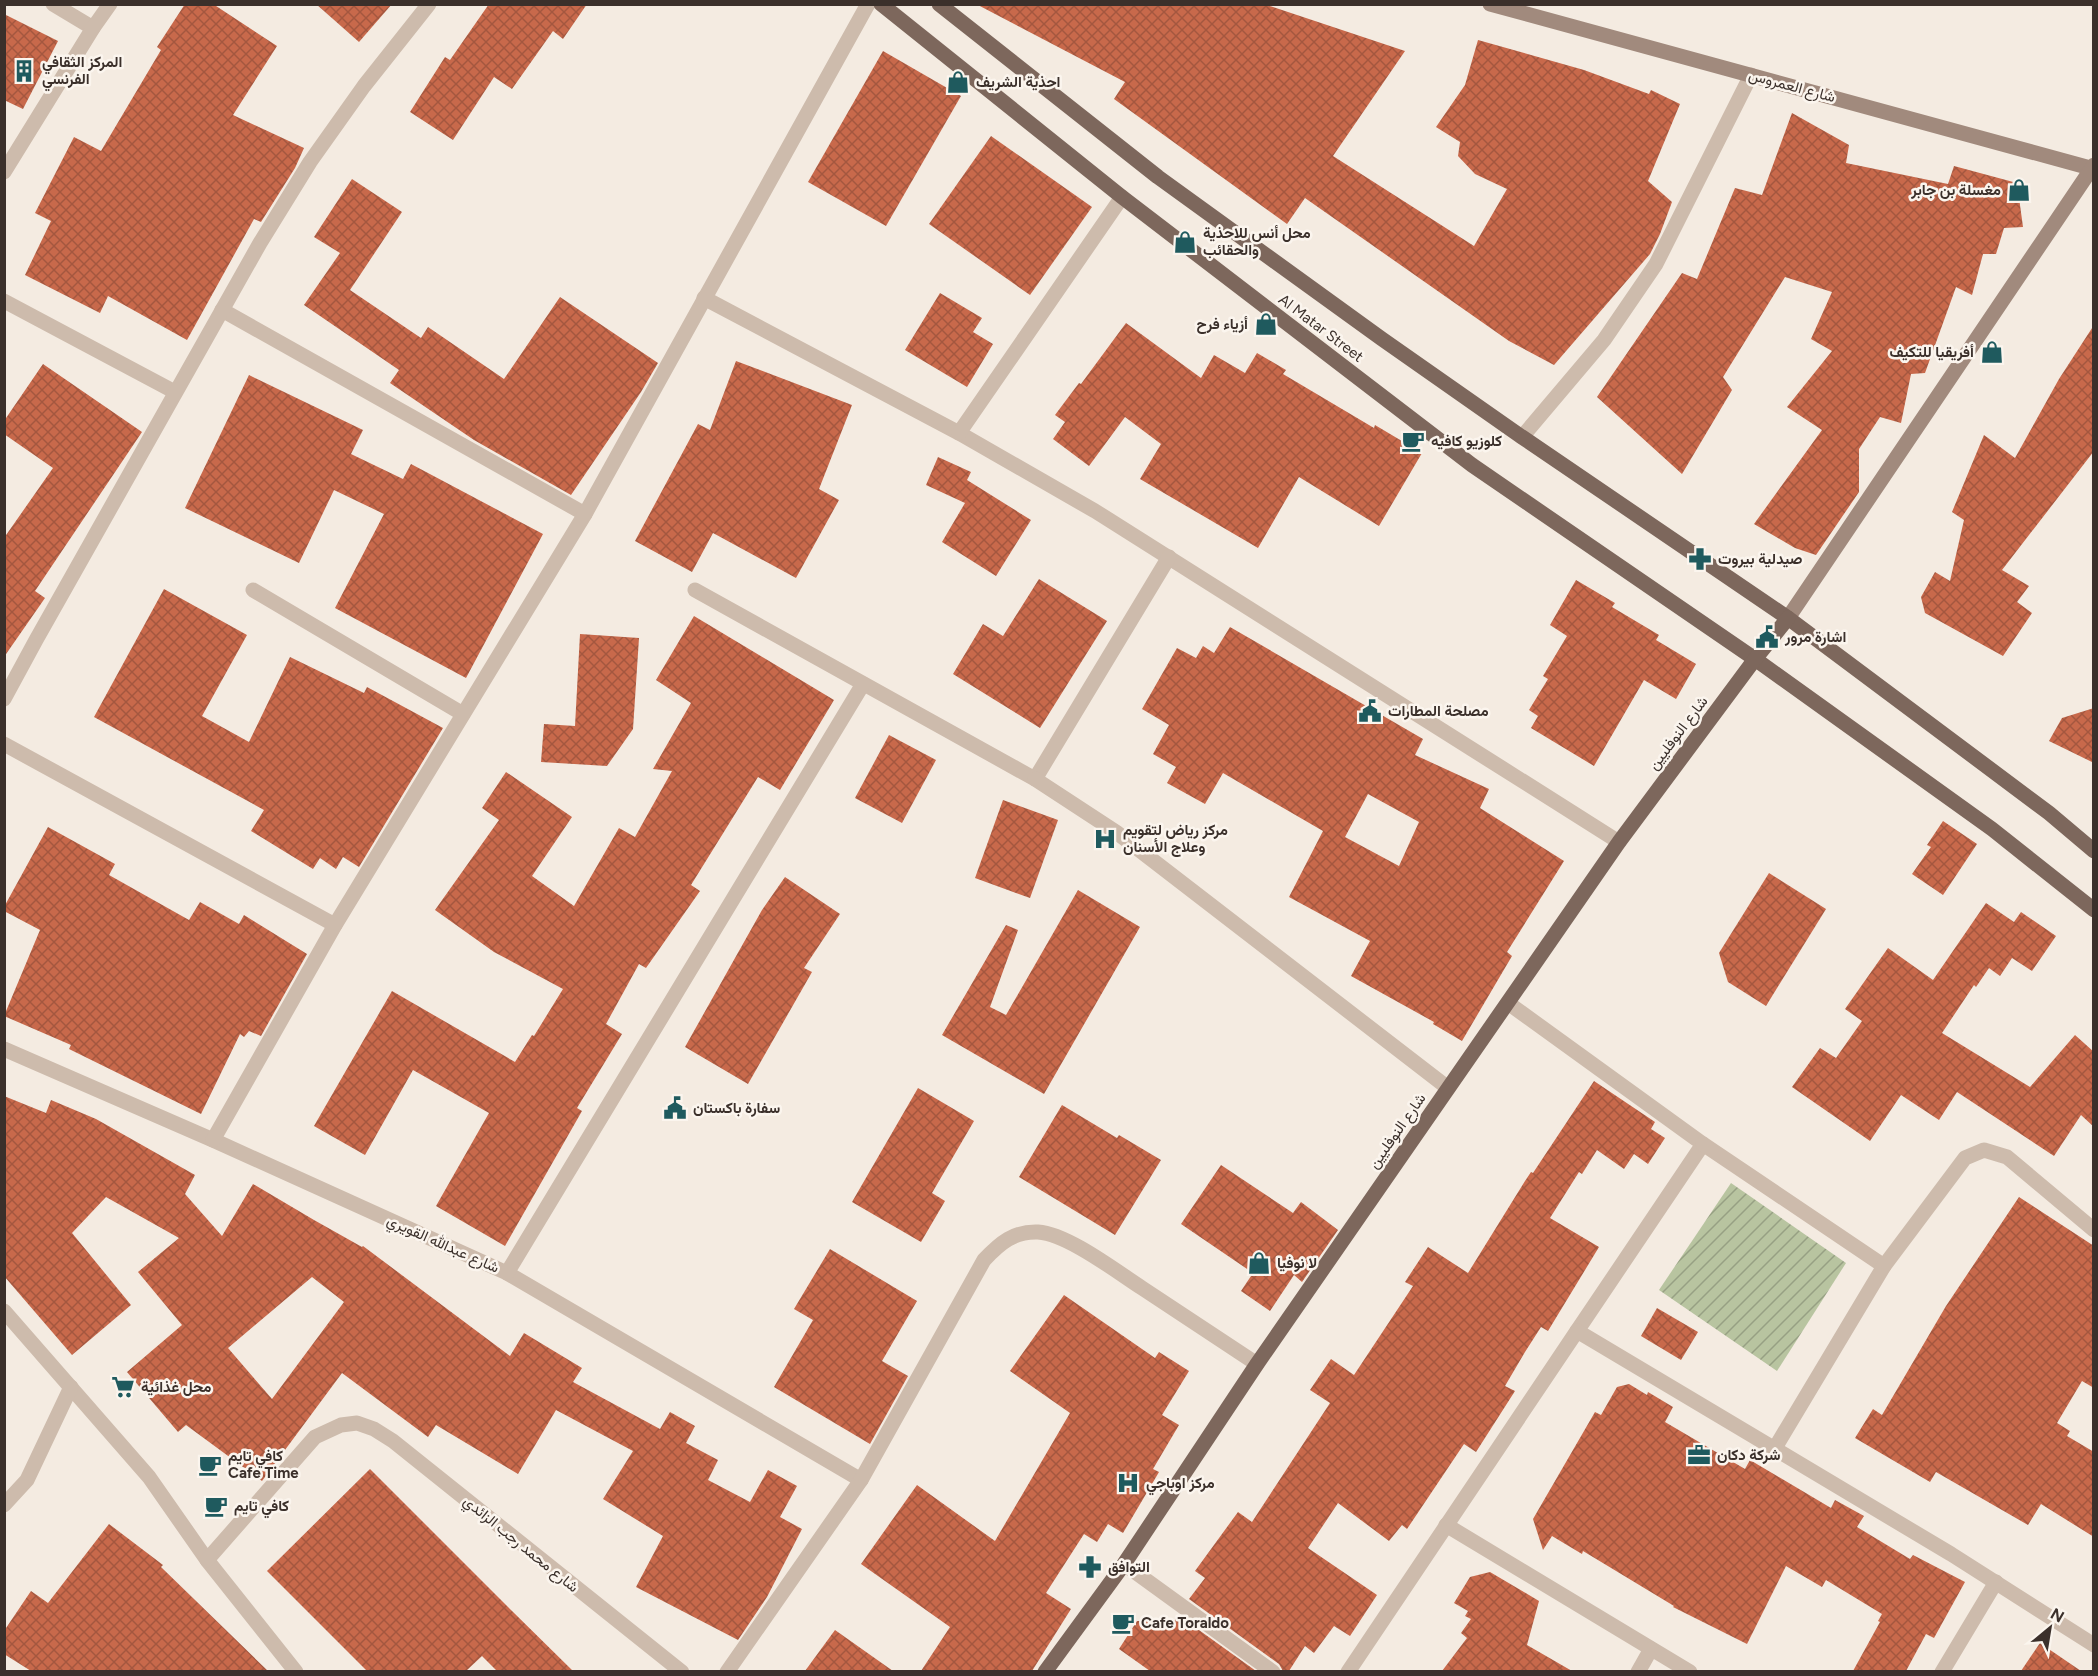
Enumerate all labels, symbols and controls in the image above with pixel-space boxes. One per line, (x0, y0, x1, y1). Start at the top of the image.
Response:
place label: المركز الثقافي الفرنسي (42, 53, 123, 92)
building icon: المركز الثقافي الفرنسي (11, 58, 37, 84)
street label: شارع العمروس (1746, 66, 1837, 108)
shop icon: احذية الشريف (945, 69, 971, 95)
place label: احذية الشريف (976, 73, 1061, 91)
shop icon: مغسلة بن جابر (2006, 177, 2032, 203)
place label: مغسلة بن جابر (1910, 181, 2001, 199)
place label: محل أنس للاحذية والحقائب (1203, 224, 1311, 259)
shop icon: محل أنس للاحذية والحقائب (1172, 229, 1198, 255)
street label: Al Matar Street (1275, 290, 1367, 366)
shop icon: أزياء فرح (1253, 311, 1279, 337)
place label: أزياء فرح (1196, 315, 1248, 334)
shop icon: أفريقيا للتكيف (1979, 339, 2005, 365)
place label: أفريقيا للتكيف (1890, 343, 1974, 361)
cafe icon: كلوزيو كافيه (1400, 428, 1426, 454)
place label: كلوزيو كافيه (1431, 432, 1502, 450)
pharmacy icon: صيدلية بيروت (1687, 546, 1713, 572)
place label: صيدلية بيروت (1718, 550, 1803, 568)
public building icon: اشارة مرور (1754, 624, 1780, 650)
place label: اشارة مرور (1784, 628, 1846, 646)
street label: شارع النوفليين (1644, 692, 1713, 775)
public building icon: مصلحة المطارات (1357, 698, 1383, 724)
place label: مصلحة المطارات (1388, 702, 1489, 720)
place label: مركز رياض لتقويم وعلاج الأسنان (1123, 821, 1228, 857)
hospital icon: مركز رياض لتقويم وعلاج الأسنان (1092, 826, 1118, 852)
street label: شارع النوفليين (1364, 1090, 1431, 1173)
public building icon: سفارة باكستان (662, 1095, 688, 1121)
place label: سفارة باكستان (693, 1099, 780, 1117)
street label: شارع عبدالله القويري (382, 1211, 502, 1281)
shop icon: لا نوفيا (1246, 1250, 1272, 1276)
place label: لا نوفيا (1277, 1254, 1317, 1272)
supermarket icon: محل غذائية (110, 1374, 136, 1400)
place label: محل غذائية (141, 1378, 211, 1396)
office icon: شركة دكان (1686, 1442, 1712, 1468)
place label: شركة دكان (1717, 1446, 1781, 1464)
place label: كافي تايم Cafe Time (228, 1447, 299, 1482)
cafe icon: كافي تايم Cafe Time (197, 1452, 223, 1478)
hospital icon: مركز اوباجي (1115, 1470, 1141, 1496)
place label: مركز اوباجي (1146, 1474, 1215, 1496)
street label: شارع محمد رجب الزائدي (457, 1492, 582, 1599)
cafe icon: كافي تايم (203, 1493, 229, 1519)
place label: كافي تايم (234, 1497, 289, 1519)
pharmacy icon: التوافق (1077, 1554, 1103, 1580)
place label: التوافق (1108, 1558, 1150, 1576)
north arrow (2020, 1598, 2080, 1658)
text: N (2047, 1604, 2067, 1627)
cafe icon: Cafe Toraldo (1110, 1610, 1136, 1636)
place label: Cafe Toraldo (1141, 1614, 1229, 1632)

